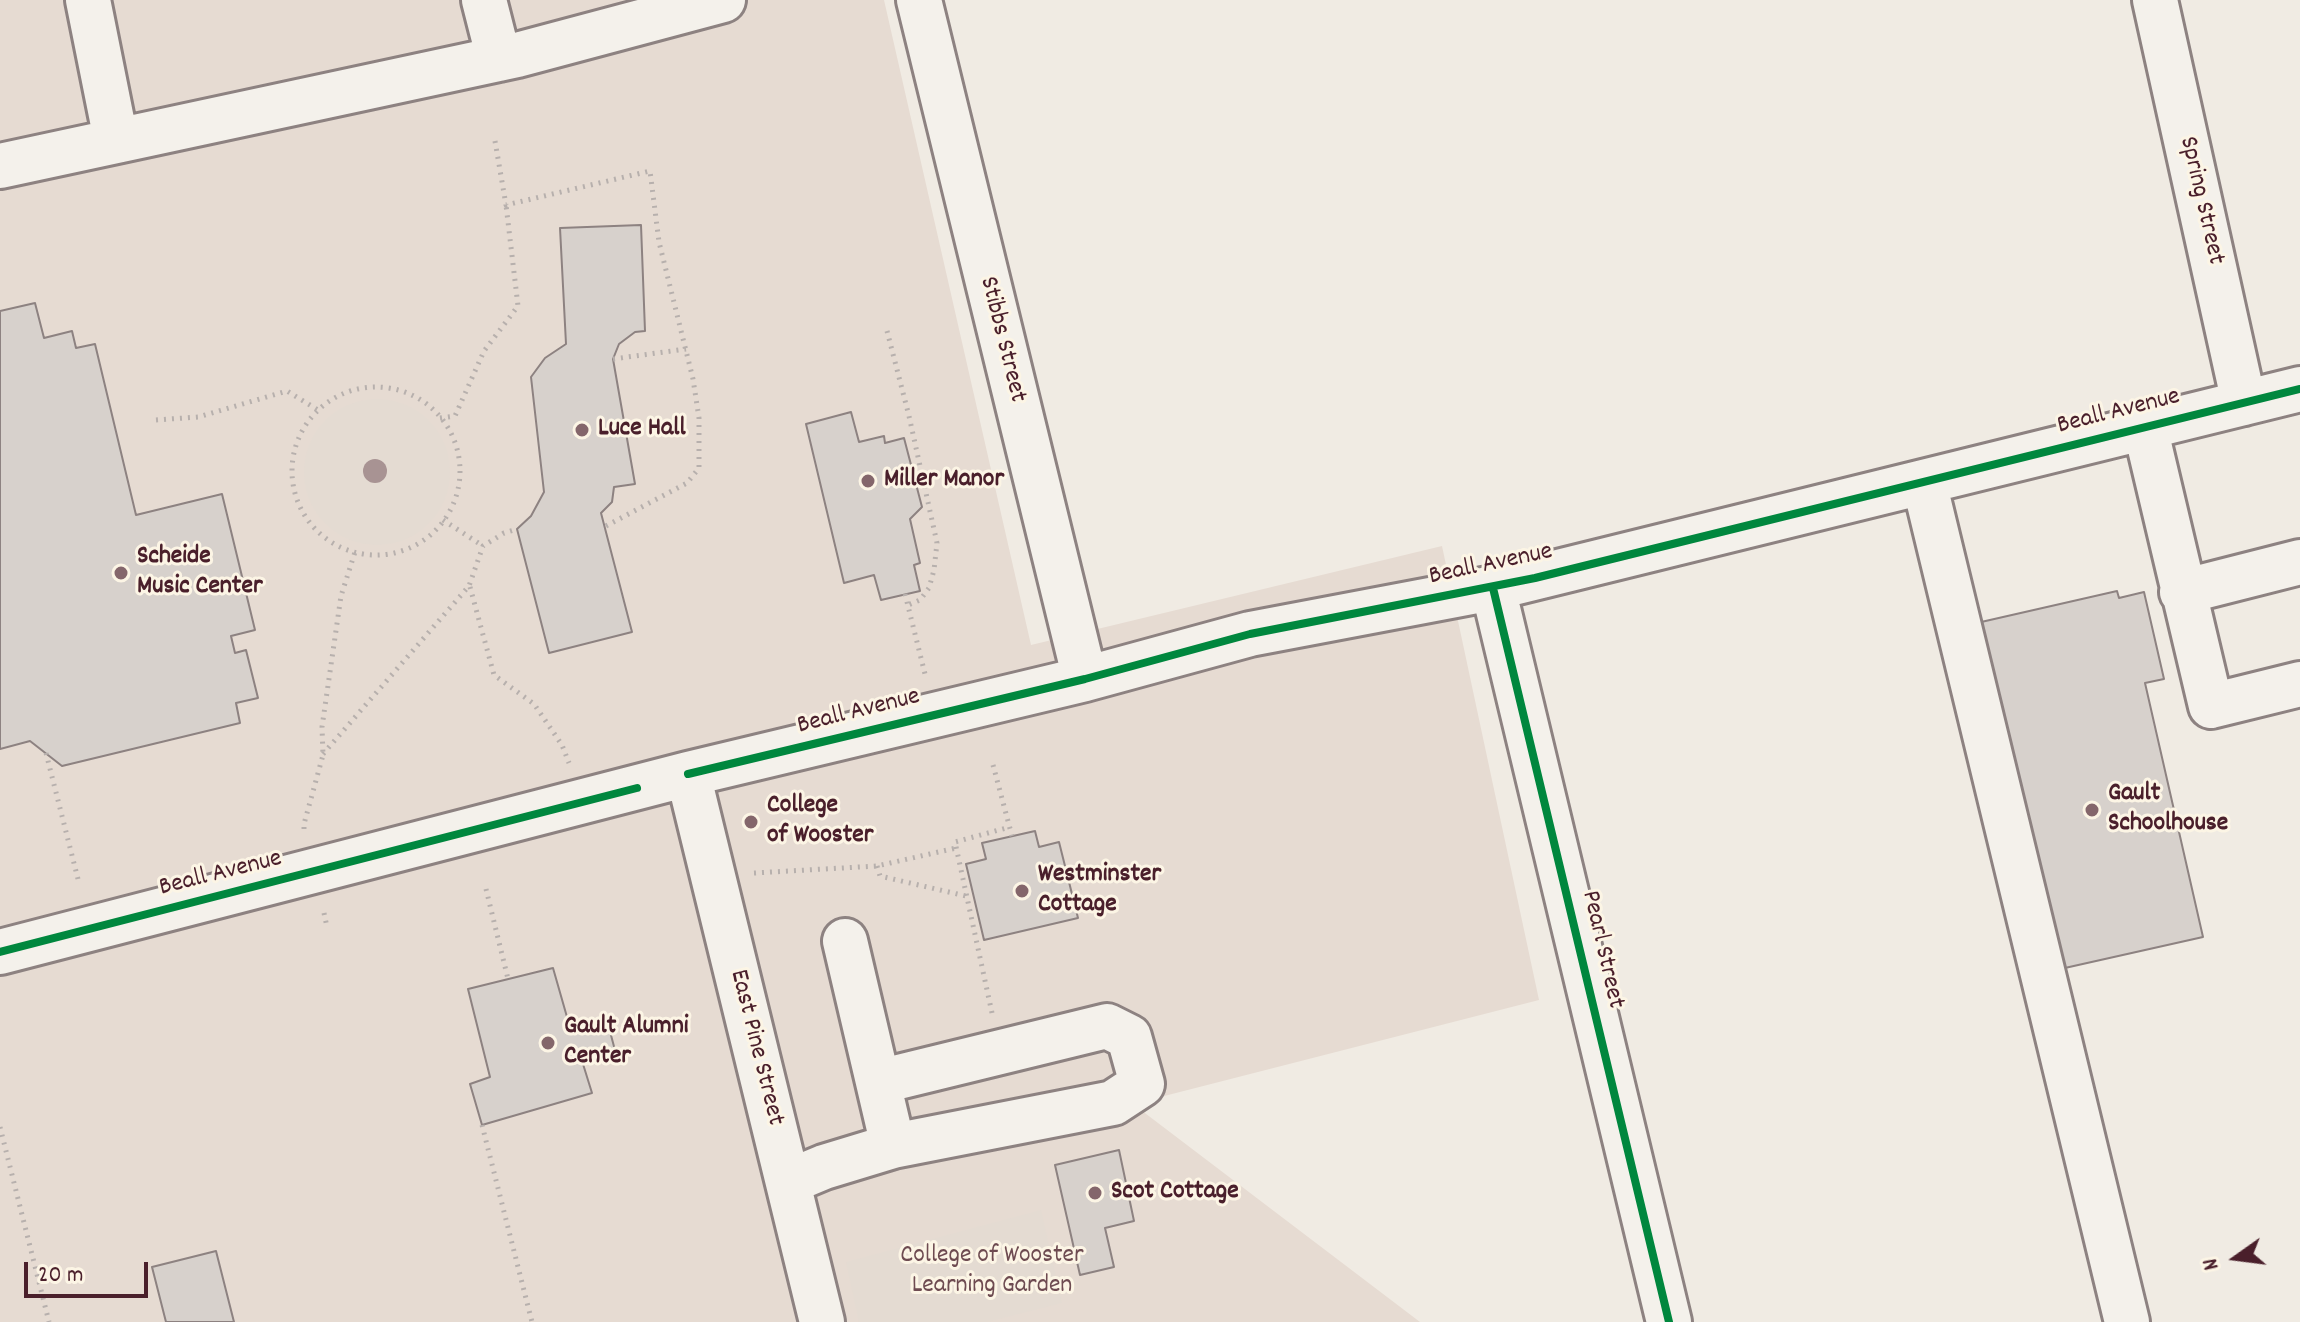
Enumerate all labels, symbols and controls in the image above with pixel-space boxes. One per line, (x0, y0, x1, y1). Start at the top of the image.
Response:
street label: Spring Street (2170, 134, 2230, 268)
street label: Stibbs Street (970, 274, 1032, 406)
street label: Beall Avenue (2054, 383, 2184, 443)
place label: Luce Hall (598, 414, 686, 446)
marker: Luce Hall (573, 421, 591, 439)
place label: Miller Manor (884, 465, 1004, 497)
marker: Miller Manor (859, 472, 877, 490)
street label: Beall Avenue (1426, 538, 1556, 594)
place label: Scheide Music Center (137, 542, 263, 604)
marker: Scheide Music Center (112, 564, 130, 582)
street label: Beall Avenue (794, 683, 924, 743)
place label: Gault Schoolhouse (2108, 779, 2228, 840)
place label: College of Wooster (767, 791, 873, 852)
marker: Gault Schoolhouse (2083, 801, 2101, 819)
marker: College of Wooster (742, 813, 760, 831)
street label: Beall Avenue (156, 845, 286, 905)
place label: Westminster Cottage (1038, 860, 1161, 922)
marker: Westminster Cottage (1013, 882, 1031, 900)
street label: Pearl Street (1572, 888, 1630, 1012)
street label: East Pine Street (721, 967, 789, 1129)
place label: Gault Alumni Center (564, 1012, 688, 1074)
marker: Gault Alumni Center (539, 1034, 557, 1052)
place label: Scot Cottage (1111, 1177, 1239, 1209)
marker: Scot Cottage (1086, 1184, 1104, 1202)
north arrow (2196, 1218, 2276, 1298)
park label: College of Wooster Learning Garden (900, 1241, 1084, 1302)
scale bar (28, 1246, 152, 1296)
text: N (2196, 1255, 2229, 1273)
text: 20 m (38, 1259, 84, 1293)

